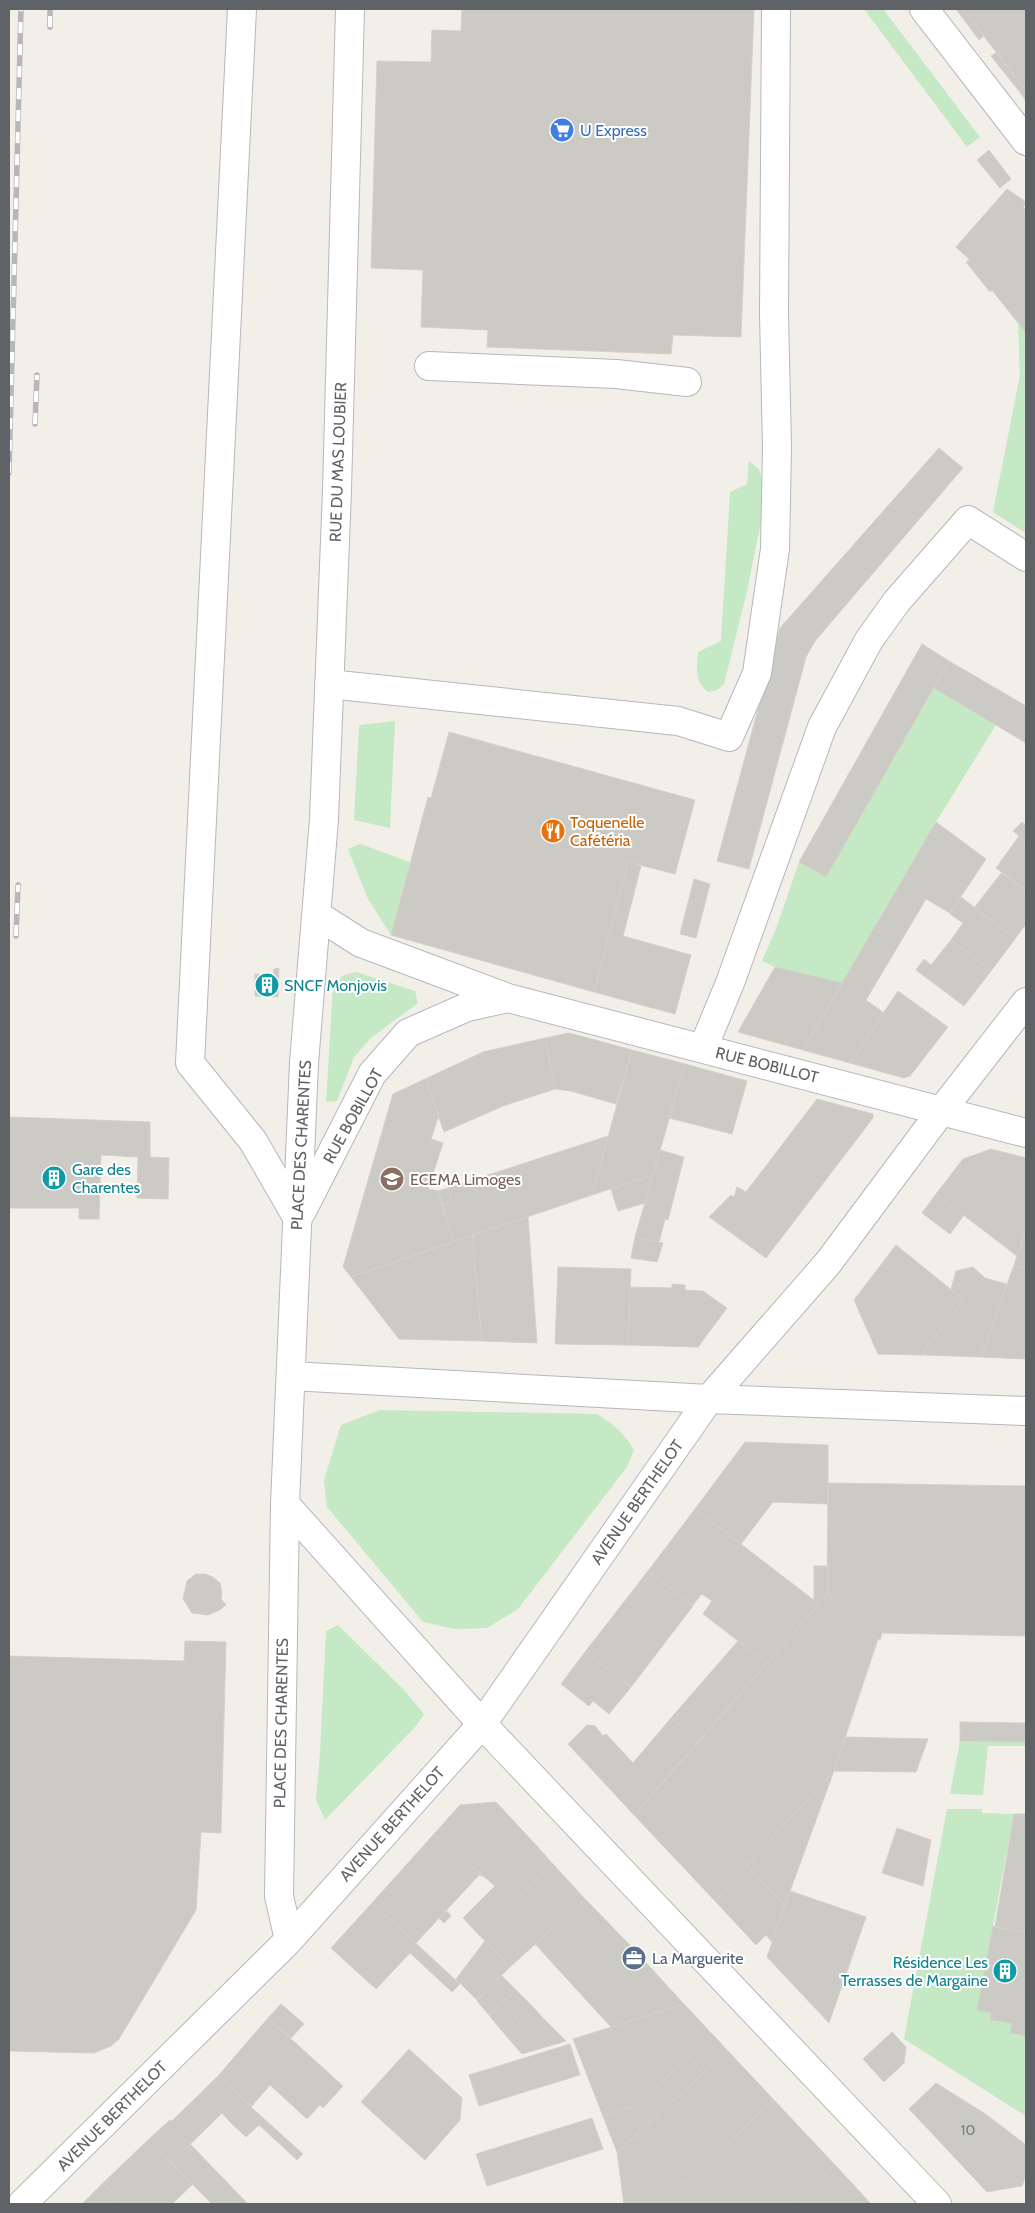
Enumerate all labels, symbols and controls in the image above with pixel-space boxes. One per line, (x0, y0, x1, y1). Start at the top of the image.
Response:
supermarket icon: U Express (549, 117, 575, 143)
place label: U Express (580, 121, 647, 140)
street label: RUE DU MAS LOUBIER (326, 381, 350, 542)
place label: Toquenelle Cafétéria (570, 813, 644, 850)
restaurant icon: Toquenelle Cafétéria (540, 818, 566, 844)
building icon: SNCF Monjovis (254, 972, 280, 998)
place label: SNCF Monjovis (284, 976, 387, 995)
street label: RUE BOBILLOT (714, 1043, 821, 1087)
street label: PLACE DES CHARENTES (287, 1060, 315, 1230)
street label: RUE BOBILLOT (319, 1065, 387, 1167)
place label: Gare des Charentes (72, 1160, 141, 1197)
building icon: Gare des Charentes (41, 1165, 67, 1191)
school or university icon: ECEMA Limoges (379, 1166, 405, 1192)
place label: ECEMA Limoges (410, 1170, 521, 1189)
street label: AVENUE BERTHELOT (587, 1436, 687, 1568)
street label: PLACE DES CHARENTES (270, 1638, 292, 1808)
street label: AVENUE BERTHELOT (336, 1762, 449, 1885)
office icon: La Marguerite (621, 1945, 647, 1971)
place label: La Marguerite (652, 1949, 743, 1968)
place label: Résidence Les Terrasses de Margaine (841, 1953, 988, 1990)
building icon: Résidence Les Terrasses de Margaine (992, 1958, 1018, 1984)
street label: AVENUE BERTHELOT (53, 2057, 171, 2175)
house number: 10 (961, 2121, 975, 2139)

